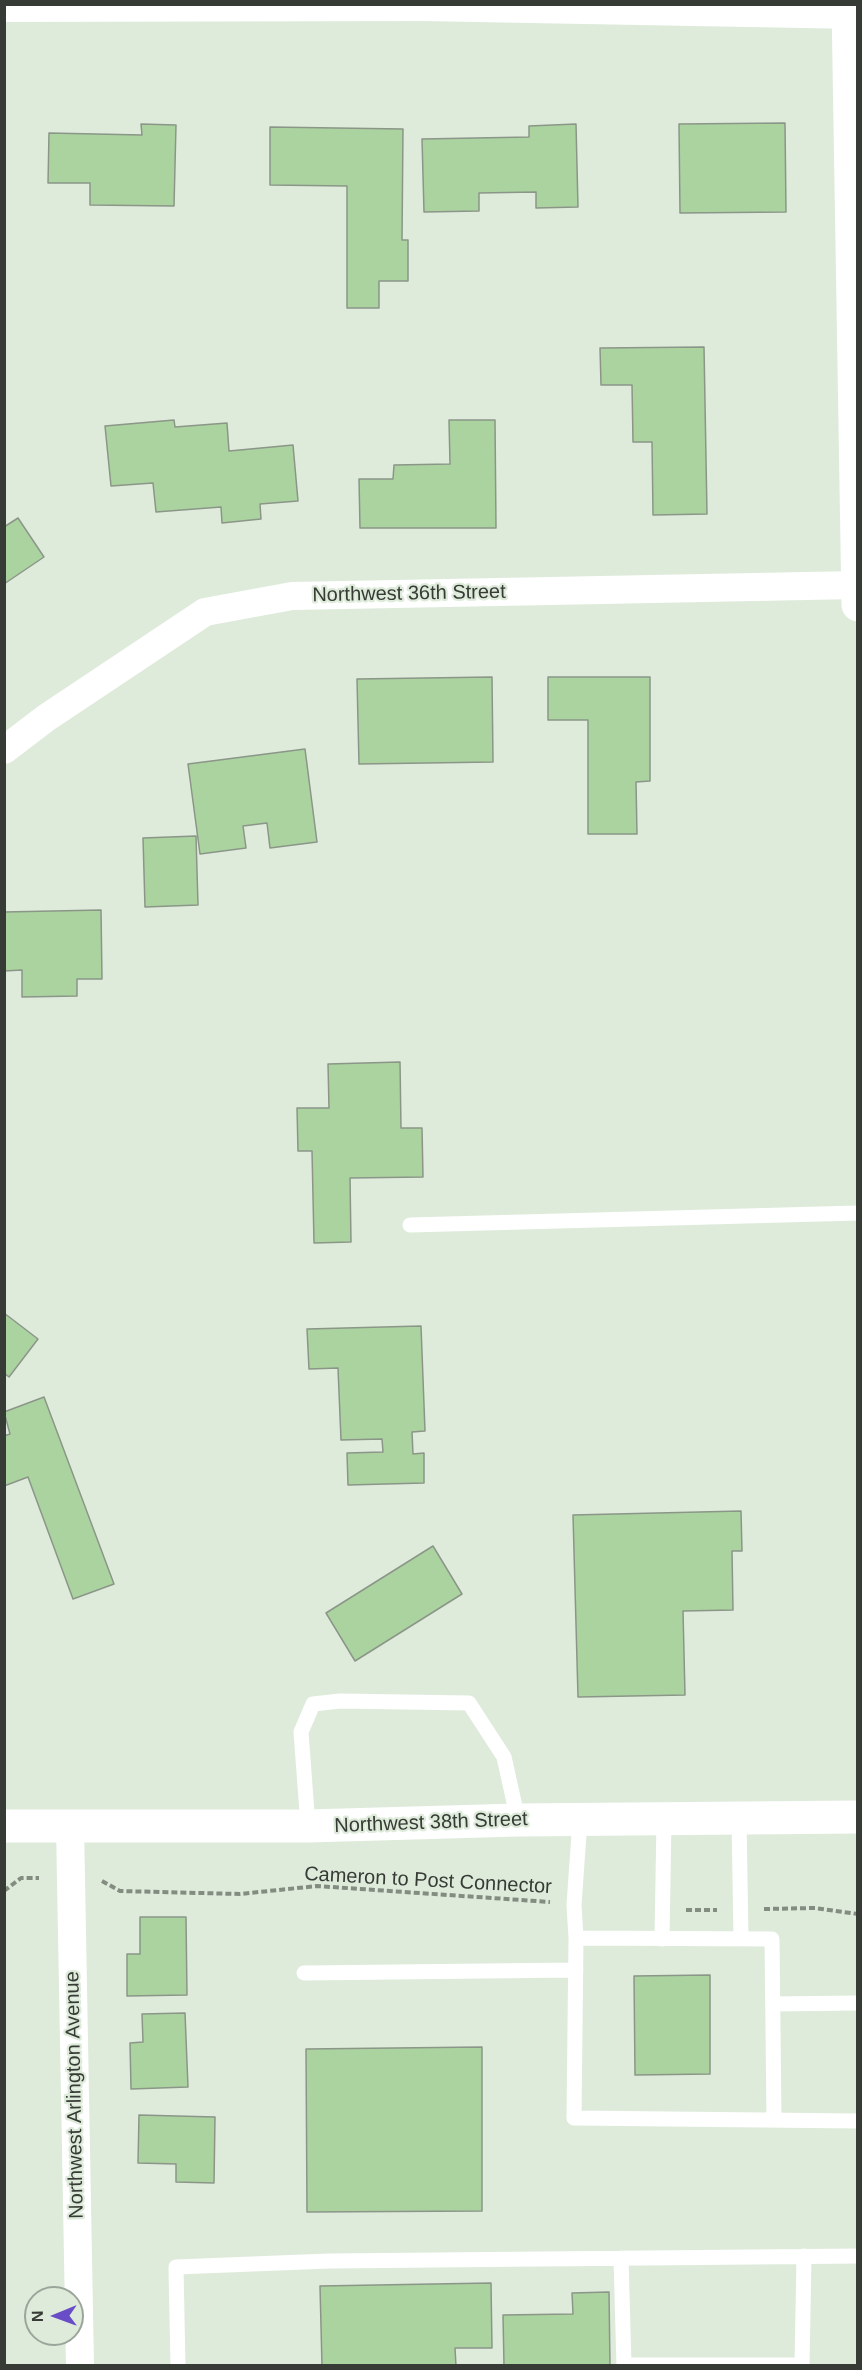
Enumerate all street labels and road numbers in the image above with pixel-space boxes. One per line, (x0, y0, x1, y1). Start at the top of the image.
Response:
street label: Northwest 36th Street (312, 580, 506, 608)
street label: Northwest 38th Street (334, 1808, 528, 1838)
street label: Cameron to Post Connector (304, 1863, 552, 1899)
street label: Northwest Arlington Avenue (61, 1971, 89, 2219)

